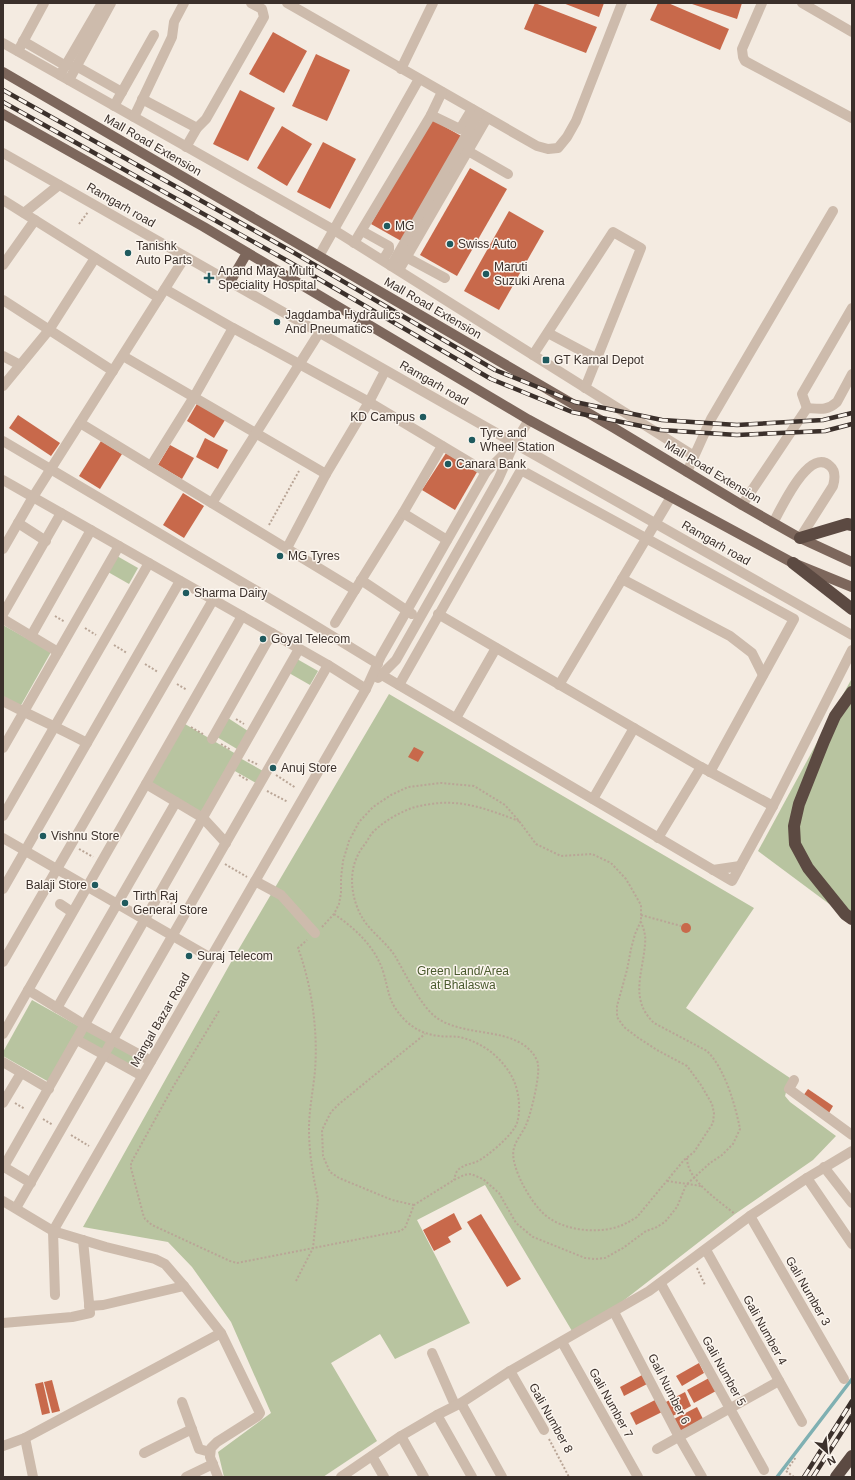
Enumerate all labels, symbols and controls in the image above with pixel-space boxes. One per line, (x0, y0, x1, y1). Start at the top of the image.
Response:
street label: Mall Road Extension (102, 111, 204, 179)
street label: Ramgarh road (84, 180, 158, 230)
place label: MG (395, 219, 414, 233)
marker: MG (382, 221, 392, 231)
place label: Swiss Auto (458, 237, 517, 251)
place label: Tanishk Auto Parts (136, 239, 192, 267)
marker: Swiss Auto (445, 239, 455, 249)
marker: Tanishk Auto Parts (123, 248, 133, 258)
place label: Maruti Suzuki Arena (494, 260, 565, 288)
place label: Anand Maya Multi Speciality Hospital (218, 264, 316, 292)
marker: Maruti Suzuki Arena (481, 269, 491, 279)
marker: Anand Maya Multi Speciality Hospital (203, 272, 215, 284)
street label: Mall Road Extension (382, 274, 484, 342)
place label: Jagdamba Hydraulics And Pneumatics (285, 308, 400, 336)
marker: Jagdamba Hydraulics And Pneumatics (272, 317, 282, 327)
place label: GT Karnal Depot (554, 353, 644, 367)
marker: GT Karnal Depot (541, 355, 551, 365)
street label: Ramgarh road (397, 358, 471, 408)
place label: KD Campus (350, 410, 415, 424)
marker: KD Campus (418, 412, 428, 422)
place label: Tyre and Wheel Station (480, 426, 555, 454)
marker: Tyre and Wheel Station (467, 435, 477, 445)
street label: Mall Road Extension (662, 438, 764, 506)
place label: Canara Bank (456, 457, 527, 471)
marker: Canara Bank (443, 459, 453, 469)
street label: Ramgarh road (679, 518, 753, 568)
place label: MG Tyres (288, 549, 340, 563)
marker: MG Tyres (275, 551, 285, 561)
place label: Sharma Dairy (194, 586, 267, 600)
marker: Sharma Dairy (181, 588, 191, 598)
place label: Goyal Telecom (271, 632, 350, 646)
marker: Goyal Telecom (258, 634, 268, 644)
place label: Anuj Store (281, 761, 337, 775)
marker: Anuj Store (268, 763, 278, 773)
place label: Vishnu Store (51, 829, 120, 843)
marker: Vishnu Store (38, 831, 48, 841)
place label: Balaji Store (26, 878, 87, 892)
marker: Balaji Store (90, 880, 100, 890)
place label: Tirth Raj General Store (133, 889, 208, 917)
marker: Tirth Raj General Store (120, 898, 130, 908)
place label: Suraj Telecom (197, 949, 273, 963)
marker: Suraj Telecom (184, 951, 194, 961)
park label: Green Land/Area at Bhalaswa (417, 964, 509, 992)
street label: Mangal Bazar Road (127, 971, 193, 1069)
street label: Gali Number 3 (783, 1254, 834, 1328)
street label: Gali Number 4 (740, 1293, 790, 1368)
street label: Gali Number 5 (699, 1334, 749, 1409)
street label: Gali Number 6 (645, 1351, 693, 1427)
street label: Gali Number 7 (586, 1366, 636, 1441)
street label: Gali Number 8 (526, 1381, 576, 1456)
north arrow (807, 1432, 847, 1472)
text: N (825, 1454, 838, 1468)

